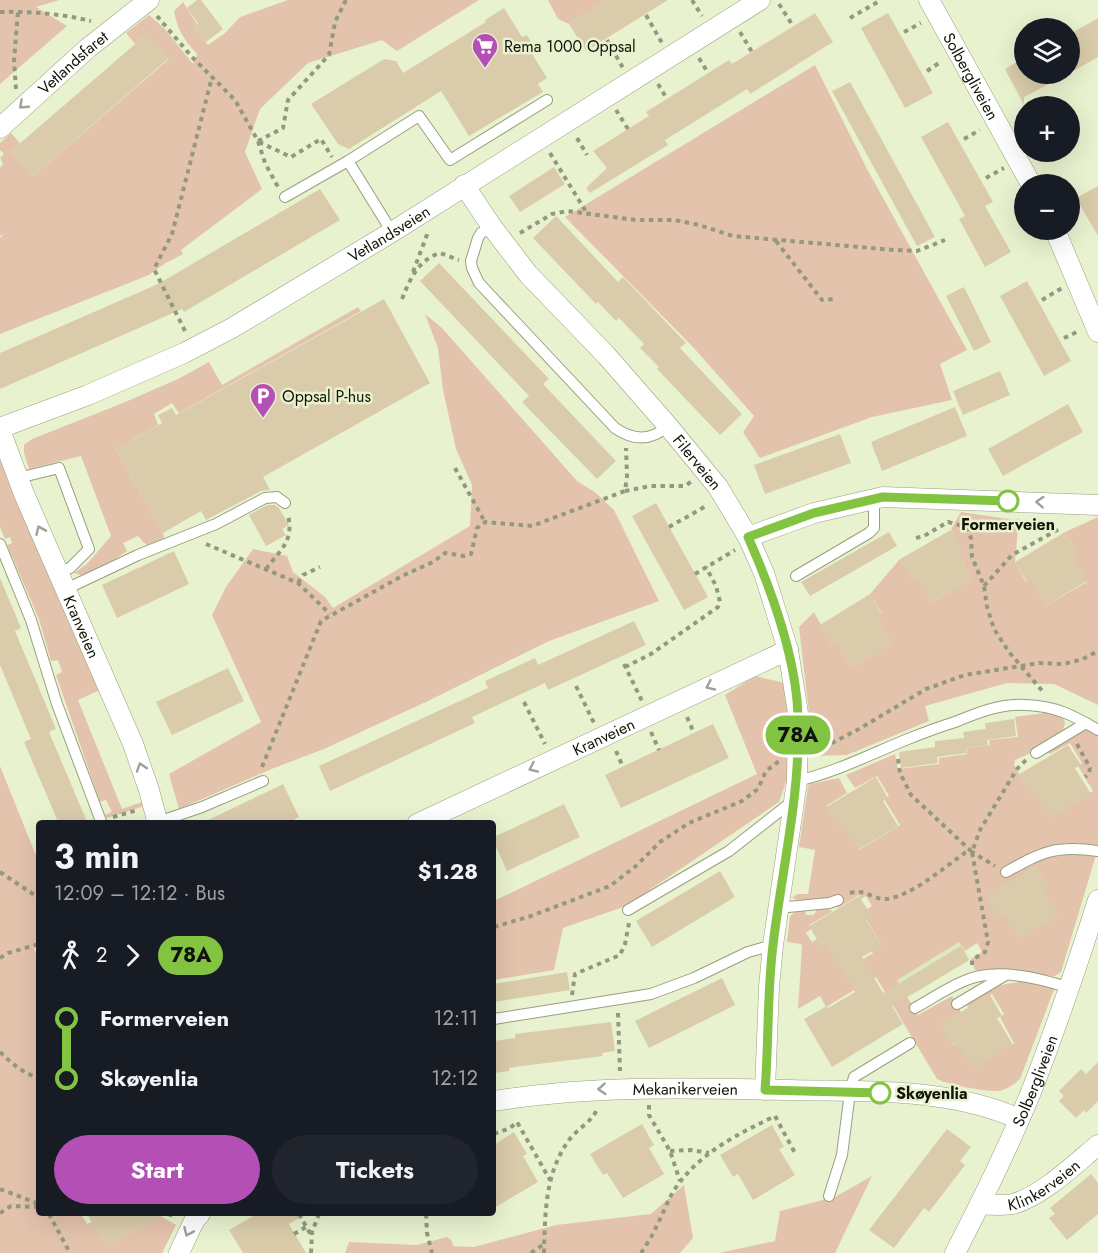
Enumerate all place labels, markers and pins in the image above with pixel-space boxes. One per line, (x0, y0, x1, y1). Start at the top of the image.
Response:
supermarket icon: Rema 1000 Oppsal (470, 31, 500, 69)
place label: Rema 1000 Oppsal (504, 35, 636, 58)
parking icon: Oppsal P-hus (248, 381, 278, 419)
place label: Oppsal P-hus (282, 385, 371, 408)
marker: Formerveien (997, 490, 1019, 512)
place label: Formerveien (961, 513, 1055, 536)
marker: Skøyenlia (869, 1082, 891, 1104)
place label: Skøyenlia (896, 1082, 968, 1105)

